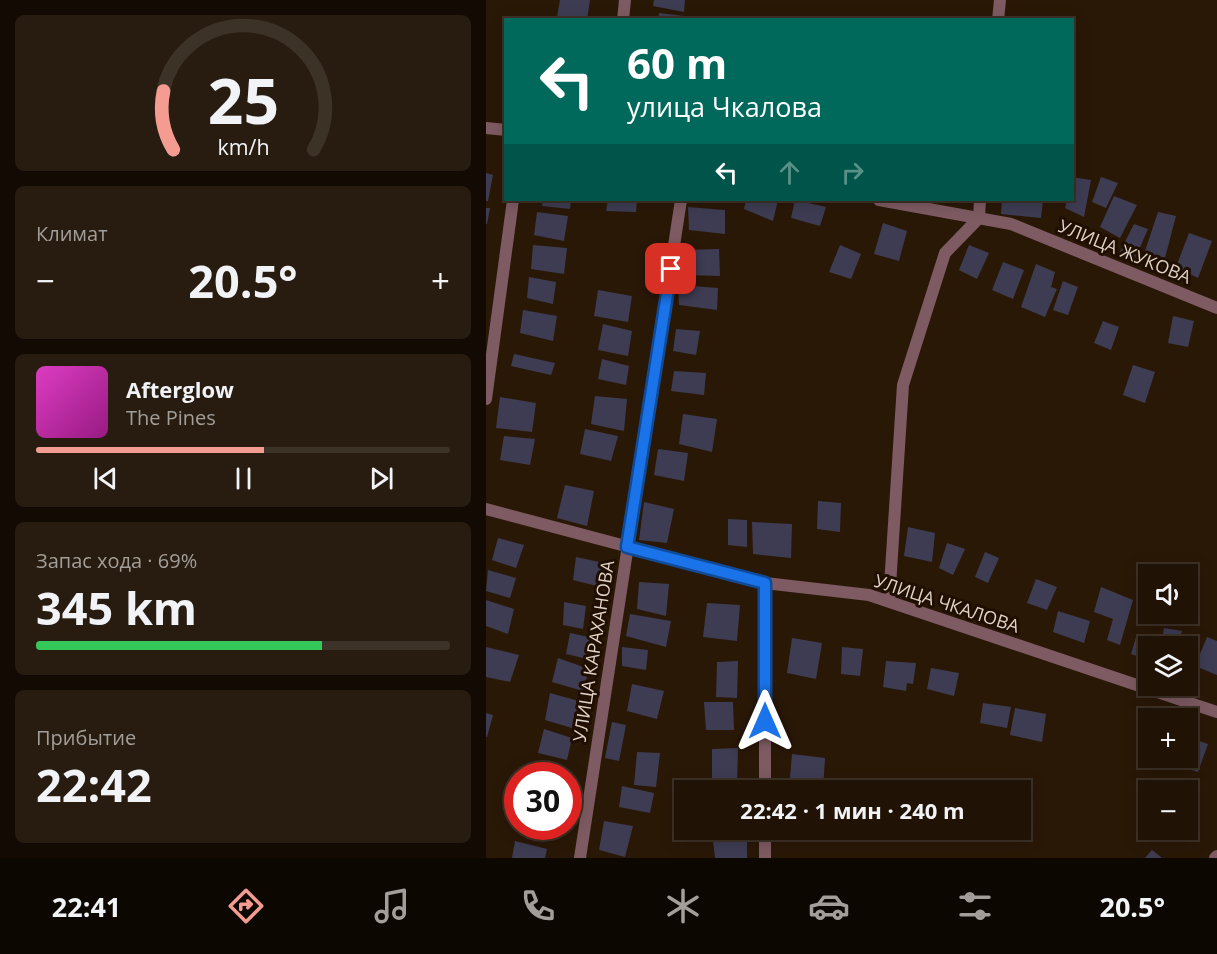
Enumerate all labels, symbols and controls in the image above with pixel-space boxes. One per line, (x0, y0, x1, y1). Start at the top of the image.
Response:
text: 60 m (627, 34, 727, 91)
icon: left (528, 42, 606, 120)
text: 25 (207, 57, 279, 142)
text: улица Чкалова (627, 88, 822, 125)
text: km/h (217, 132, 269, 161)
icon: left (710, 156, 743, 189)
icon: ahead (773, 156, 806, 189)
icon: right (836, 156, 869, 189)
street label: УЛИЦА ЖУКОВА (1055, 213, 1195, 289)
text: Климат (36, 220, 108, 247)
pin (645, 243, 696, 294)
text: 20.5° (188, 250, 298, 311)
icon: arrive (654, 252, 687, 285)
text: − (36, 258, 55, 303)
text: + (431, 258, 450, 303)
text: Afterglow (126, 374, 234, 404)
text: The Pines (126, 404, 216, 431)
icon: previous (89, 462, 122, 495)
icon: pause (227, 462, 260, 495)
icon: next (365, 462, 398, 495)
text: Запас хода · 69% (36, 547, 197, 574)
street label: УЛИЦА КАРАХАНОВА (567, 558, 619, 743)
map controls (1138, 564, 1198, 840)
button: sound (1138, 564, 1198, 624)
street label: УЛИЦА ЧКАЛОВА (871, 568, 1023, 638)
text: 345 km (36, 577, 197, 638)
button: layers (1138, 636, 1198, 696)
position arrow (733, 689, 797, 753)
button: + (1138, 708, 1198, 768)
text: Прибытие (36, 724, 136, 751)
text: 22:42 (36, 754, 152, 815)
speed limit sign: 30 (504, 762, 582, 840)
button: − (1138, 780, 1198, 840)
text: 22:42 · 1 мин · 240 m (740, 795, 965, 825)
icon: directions (225, 885, 267, 927)
icon: music (371, 885, 413, 927)
icon: phone (517, 885, 559, 927)
icon: climate (662, 885, 704, 927)
icon: car (808, 885, 850, 927)
icon: filters (954, 885, 996, 927)
text: 22:41 (52, 888, 121, 925)
text: 20.5° (1099, 888, 1165, 925)

